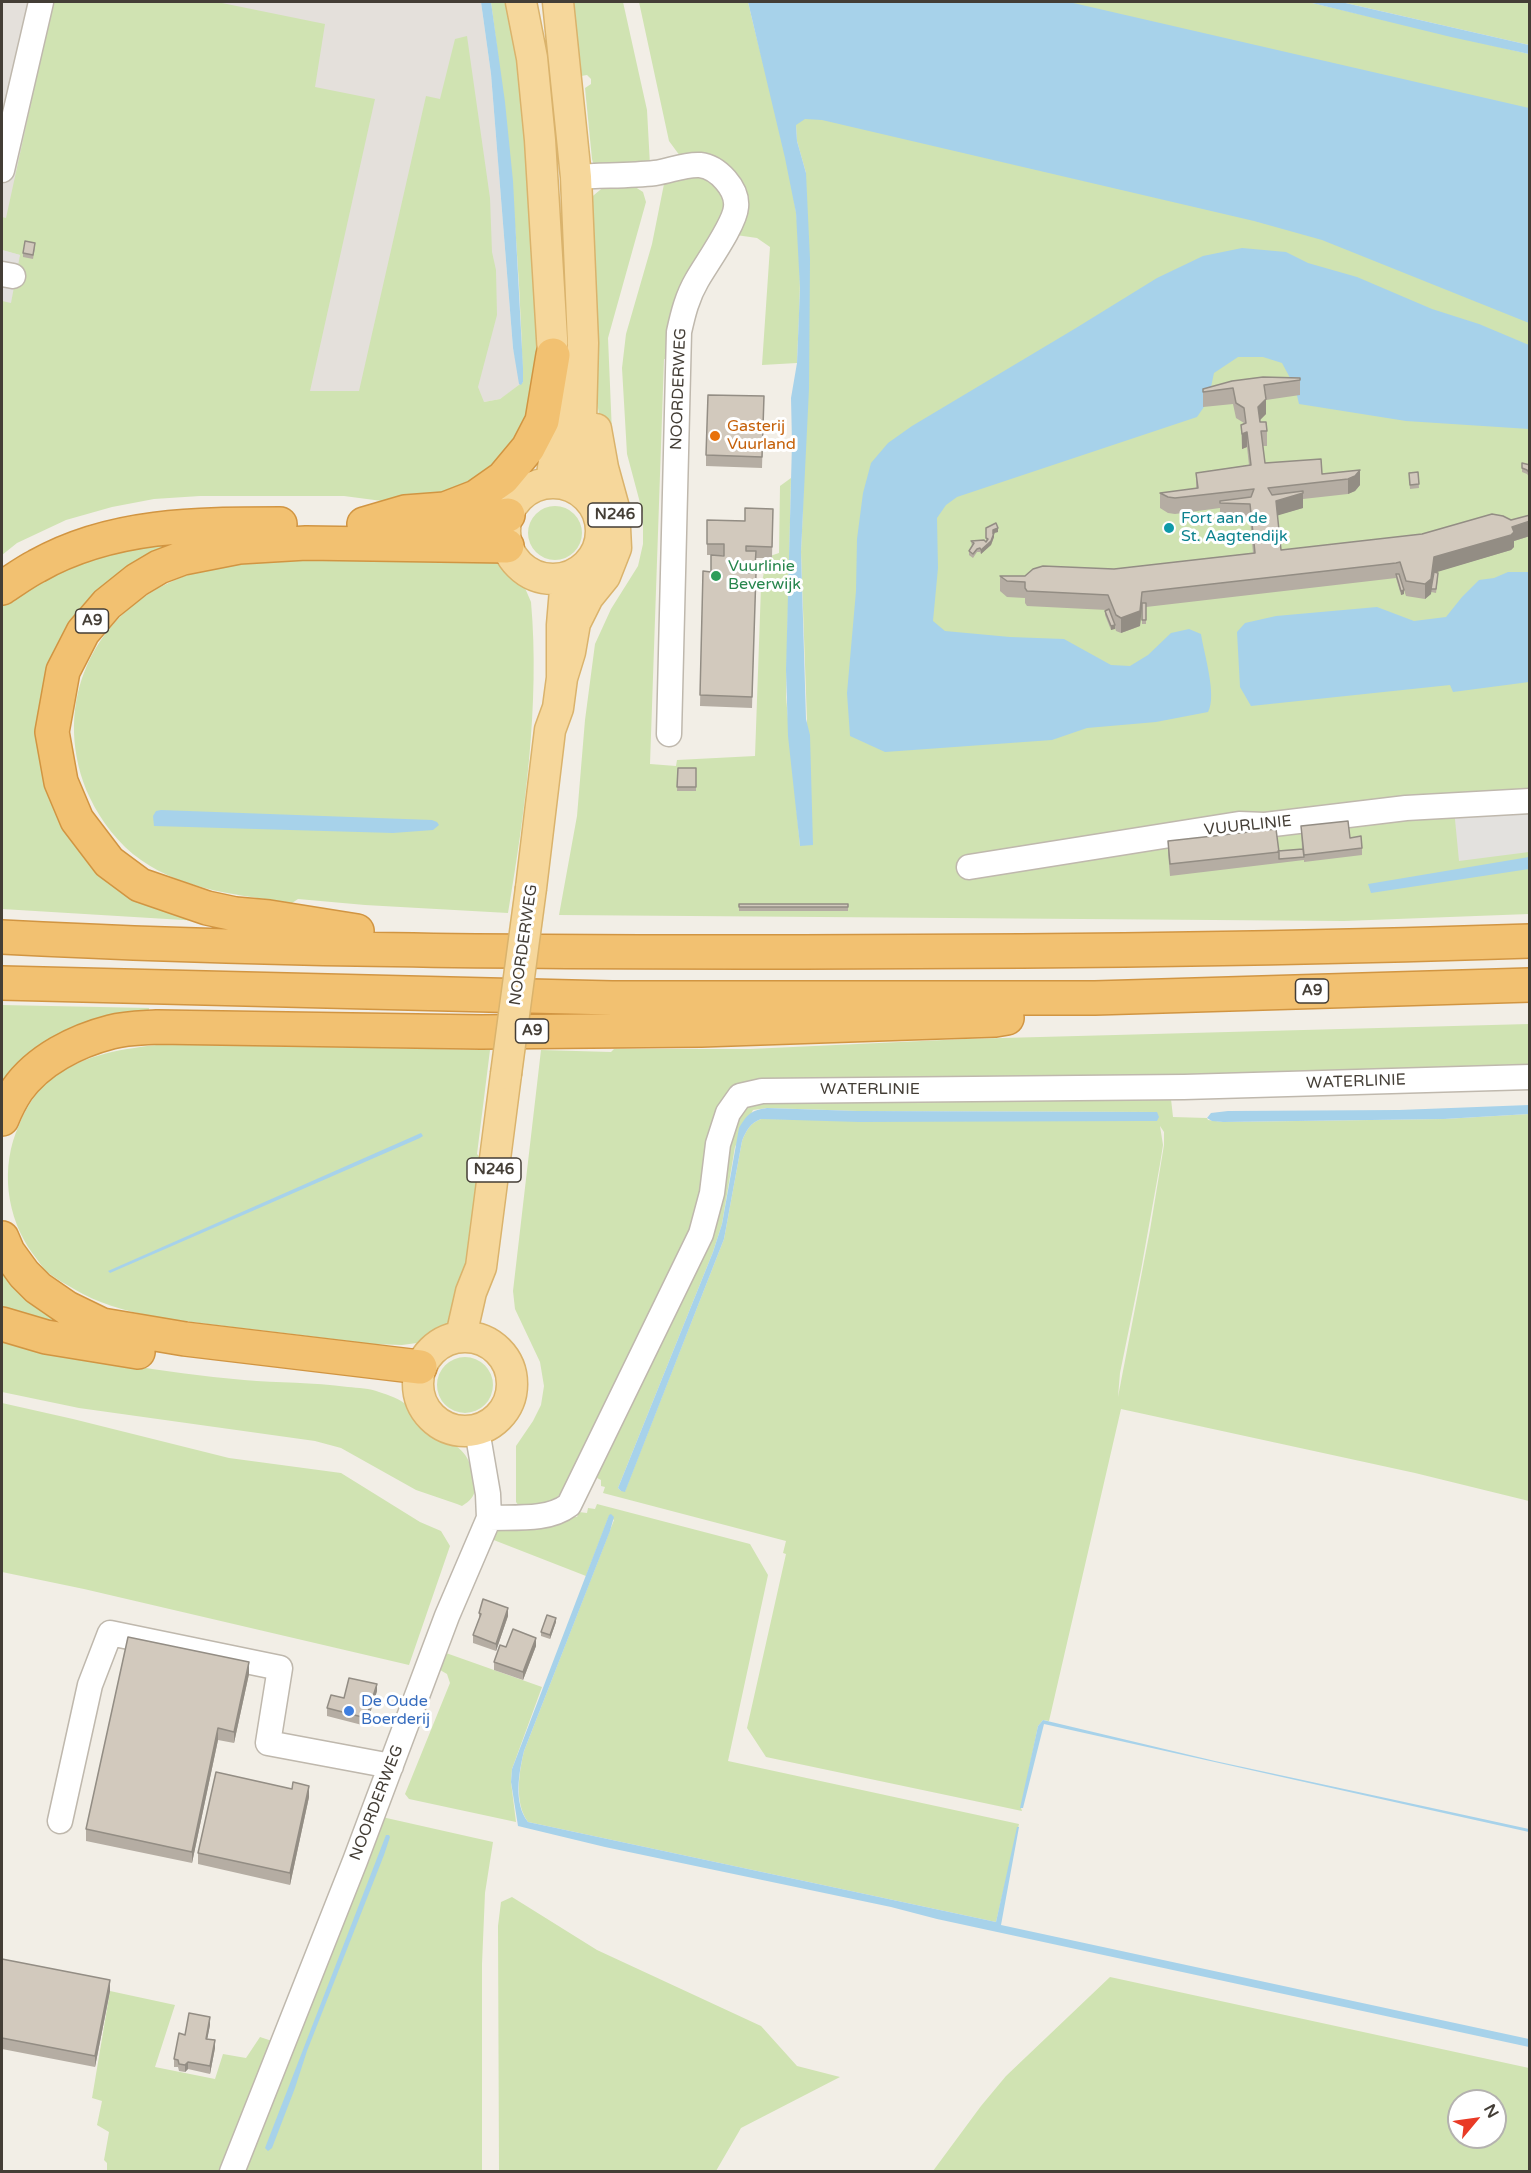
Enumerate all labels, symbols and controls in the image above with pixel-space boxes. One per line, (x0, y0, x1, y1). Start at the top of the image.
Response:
street label: NOORDERWEG (667, 328, 691, 450)
place label: Gasterij Vuurland (727, 417, 796, 455)
marker: Gasterij Vuurland (708, 429, 722, 443)
road number: N246 (588, 503, 642, 527)
place label: Fort aan de St. Aagtendijk (1181, 509, 1288, 547)
marker: Fort aan de St. Aagtendijk (1162, 521, 1176, 535)
place label: Vuurlinie Beverwijk (728, 557, 801, 595)
marker: Vuurlinie Beverwijk (709, 569, 723, 583)
road number: A9 (76, 609, 109, 633)
street label: VUURLINIE (1203, 812, 1293, 840)
street label: NOORDERWEG (506, 883, 542, 1007)
road number: A9 (1296, 979, 1328, 1003)
road number: A9 (516, 1019, 548, 1043)
street label: WATERLINIE (1306, 1071, 1406, 1093)
street label: WATERLINIE (820, 1080, 920, 1100)
road number: N246 (467, 1158, 521, 1182)
place label: De Oude Boerderij (361, 1692, 430, 1730)
marker: De Oude Boerderij (342, 1704, 356, 1718)
street label: NOORDERWEG (346, 1743, 408, 1863)
north arrow (1447, 2089, 1507, 2149)
text: N (1479, 2101, 1503, 2122)

